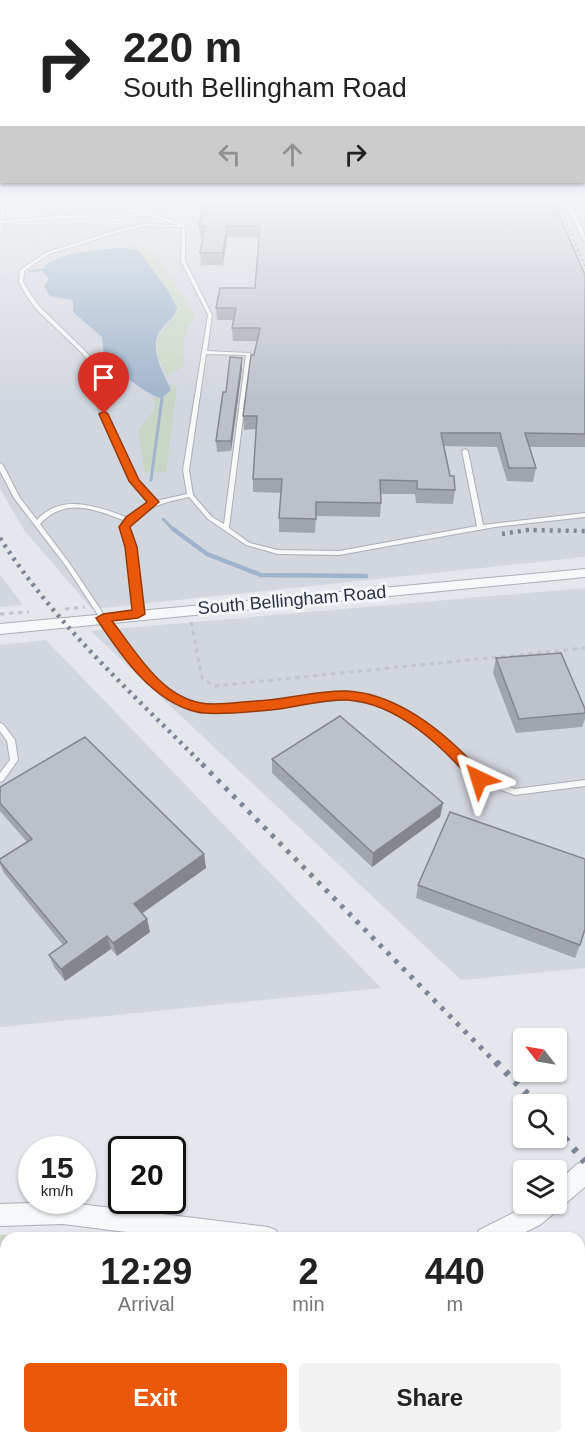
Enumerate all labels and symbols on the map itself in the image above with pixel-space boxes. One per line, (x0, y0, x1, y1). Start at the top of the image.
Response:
pin (78, 352, 129, 414)
street label: South Bellingham Road (197, 582, 387, 618)
position arrow (447, 747, 511, 811)
north arrow (513, 1028, 567, 1082)
speed limit sign: 20 (108, 1136, 186, 1214)

